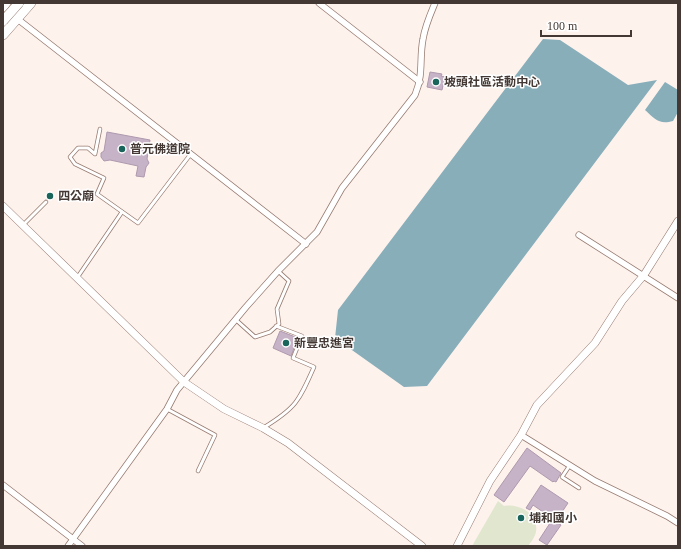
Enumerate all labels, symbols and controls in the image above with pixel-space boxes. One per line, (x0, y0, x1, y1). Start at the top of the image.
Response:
scale bar (541, 12, 631, 38)
text: 100 m (547, 19, 578, 33)
place label: 坡頭社區活動中心 (444, 75, 540, 89)
marker: 坡頭社區活動中心 (431, 77, 441, 87)
place label: 普元佛道院 (130, 142, 190, 156)
marker: 普元佛道院 (117, 144, 127, 154)
place label: 四公廟 (58, 189, 94, 203)
marker: 四公廟 (45, 191, 55, 201)
place label: 新豐忠進宮 (294, 336, 354, 350)
marker: 新豐忠進宮 (281, 338, 291, 348)
place label: 埔和國小 (529, 511, 577, 525)
marker: 埔和國小 (516, 513, 526, 523)

